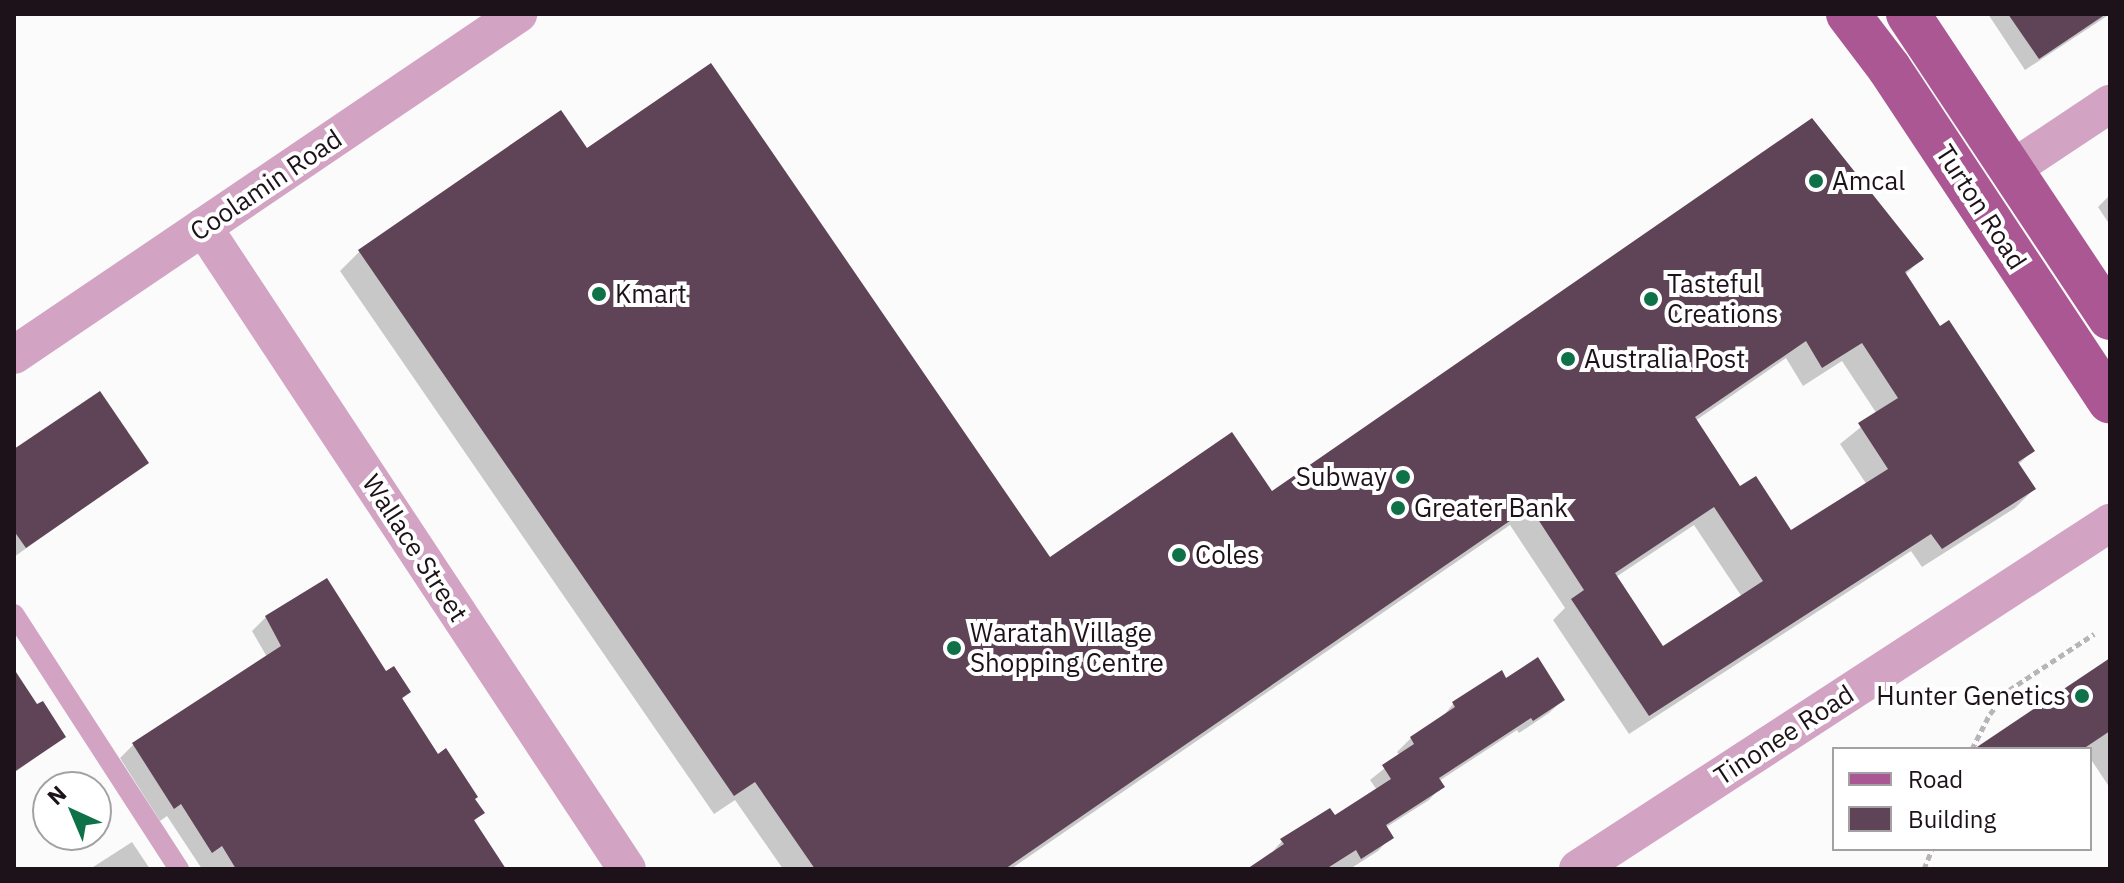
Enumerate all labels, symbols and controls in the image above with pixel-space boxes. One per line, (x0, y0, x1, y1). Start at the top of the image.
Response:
street label: Coolamin Road (184, 123, 348, 247)
street label: Turton Road (1929, 139, 2033, 275)
place label: Amcal (1832, 165, 1905, 197)
marker: Amcal (1807, 172, 1825, 190)
place label: Tasteful Creations (1667, 268, 1778, 330)
place label: Kmart (615, 278, 687, 310)
marker: Kmart (590, 285, 608, 303)
marker: Tasteful Creations (1642, 290, 1660, 308)
place label: Australia Post (1584, 343, 1745, 375)
marker: Australia Post (1559, 350, 1577, 368)
place label: Subway (1296, 461, 1387, 493)
street label: Wallace Street (356, 468, 474, 628)
marker: Subway (1394, 468, 1412, 486)
place label: Greater Bank (1414, 492, 1568, 524)
marker: Greater Bank (1389, 499, 1407, 517)
place label: Coles (1195, 539, 1260, 571)
marker: Coles (1170, 546, 1188, 564)
place label: Waratah Village Shopping Centre (970, 617, 1164, 678)
marker: Waratah Village Shopping Centre (945, 639, 963, 657)
street label: Tinonee Road (1708, 678, 1860, 792)
place label: Hunter Genetics (1876, 680, 2066, 712)
marker: Hunter Genetics (2073, 687, 2091, 705)
legend (1832, 747, 2092, 851)
text: Road (1908, 763, 1963, 795)
north arrow (32, 771, 112, 851)
text: N (41, 779, 72, 811)
text: Building (1908, 803, 1996, 835)

